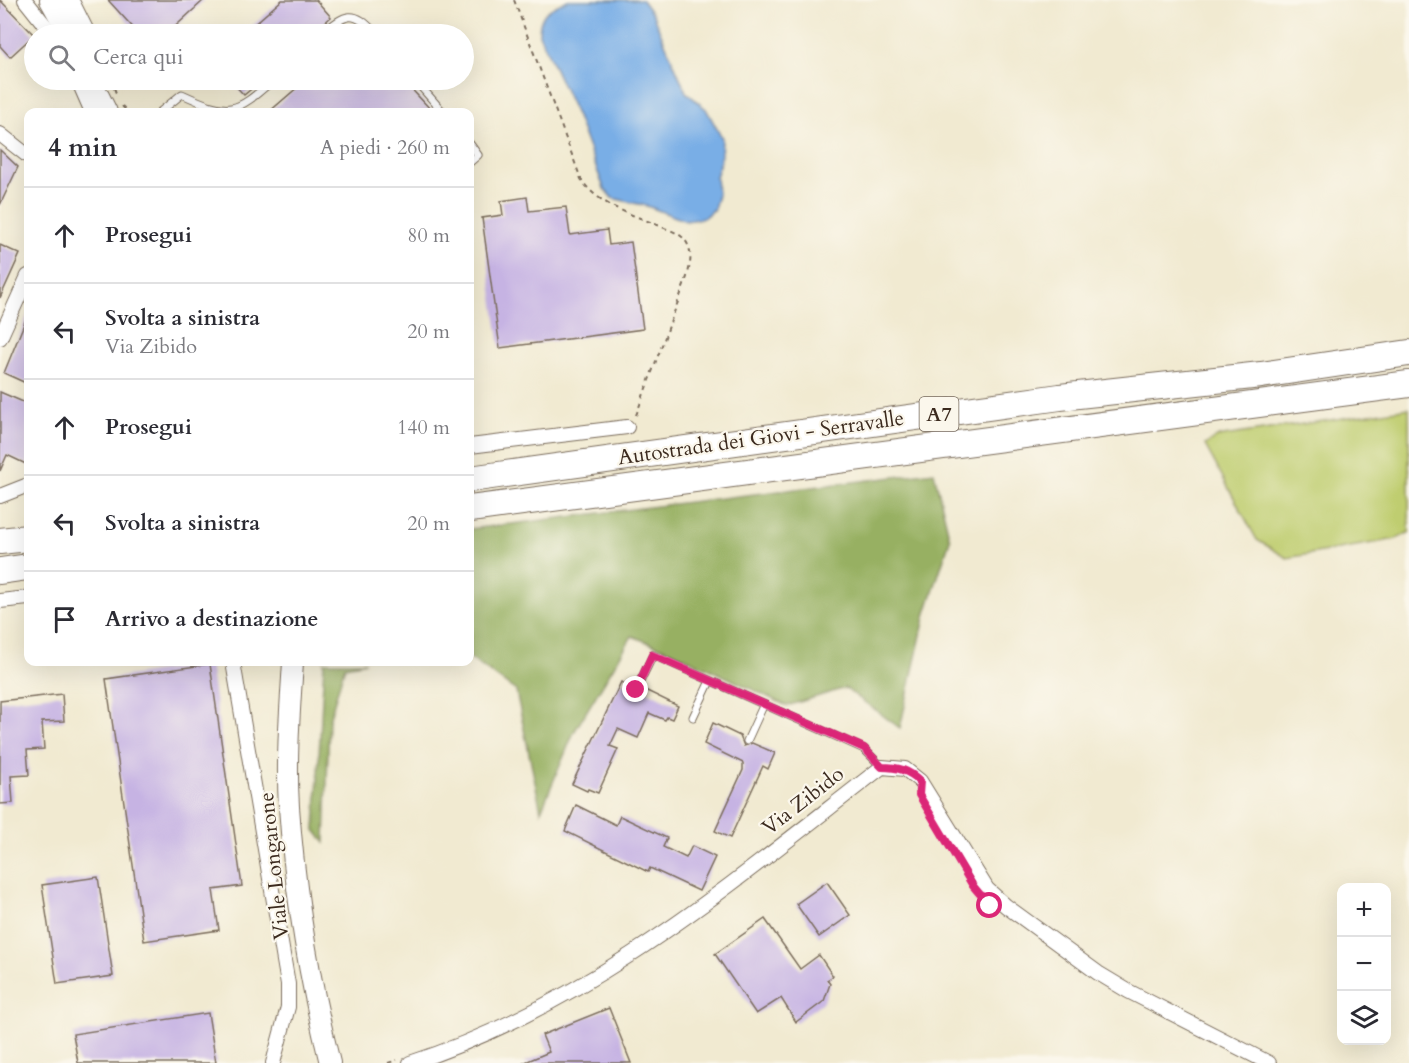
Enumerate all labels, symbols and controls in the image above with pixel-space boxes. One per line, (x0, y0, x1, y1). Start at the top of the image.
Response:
search box (24, 24, 474, 90)
icon: search (45, 41, 78, 74)
text: Cerca qui (93, 42, 183, 72)
text: 4 min (48, 130, 117, 165)
text: A piedi · 260 m (320, 134, 450, 161)
icon: ahead (48, 219, 81, 252)
text: Prosegui (105, 220, 192, 250)
text: 80 m (407, 222, 450, 249)
text: Svolta a sinistra (105, 303, 260, 333)
icon: left (48, 315, 81, 348)
text: 20 m (407, 318, 450, 345)
text: Via Zibido (105, 333, 197, 360)
road number: A7 (920, 397, 958, 431)
street label: Autostrada dei Giovi - Serravalle (616, 404, 906, 472)
icon: ahead (48, 411, 81, 444)
text: Prosegui (105, 412, 192, 442)
text: 140 m (397, 414, 450, 441)
icon: left (48, 507, 81, 540)
text: Svolta a sinistra (105, 508, 260, 538)
text: 20 m (407, 510, 450, 537)
icon: arrive (48, 603, 81, 636)
text: Arrivo a destinazione (105, 604, 318, 634)
route end (622, 676, 648, 702)
street label: Via Zibido (756, 760, 850, 842)
street label: Viale Longarone (252, 791, 296, 941)
map controls (1337, 883, 1391, 1045)
button: + (1337, 883, 1391, 937)
route start (976, 892, 1002, 918)
button: − (1337, 937, 1391, 991)
button: layers (1337, 991, 1391, 1045)

